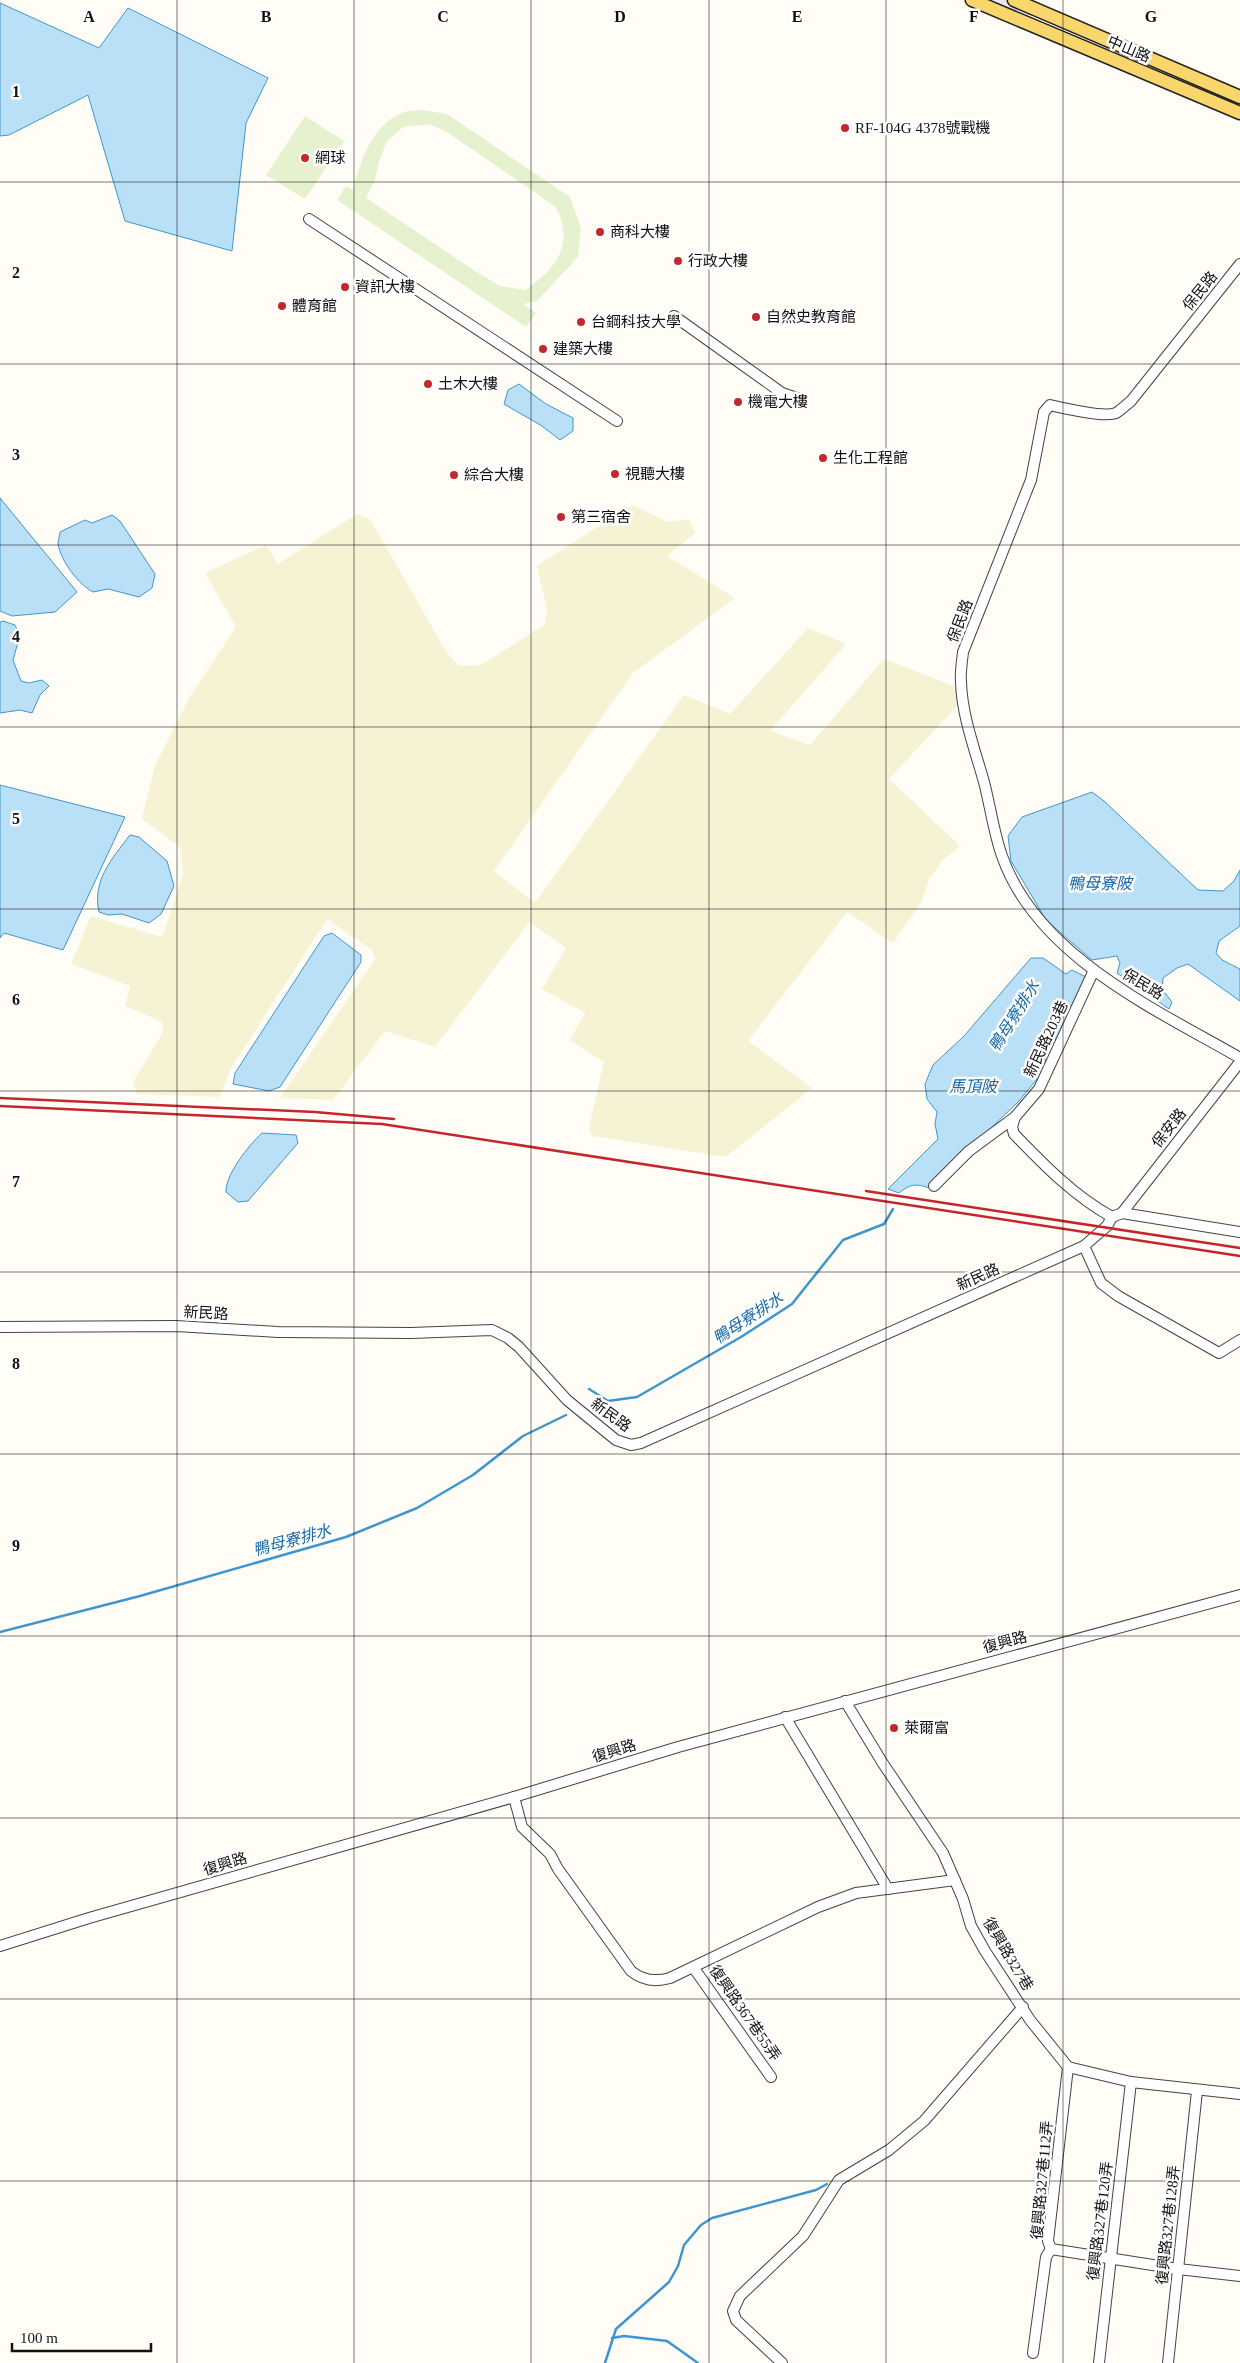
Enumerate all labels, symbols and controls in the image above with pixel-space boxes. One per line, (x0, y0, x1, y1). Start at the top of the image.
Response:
text: A (83, 8, 95, 25)
text: B (261, 8, 272, 25)
text: C (437, 8, 449, 25)
text: D (614, 8, 626, 25)
text: E (792, 8, 802, 25)
text: F (969, 8, 979, 25)
text: G (1145, 8, 1158, 25)
street label: 中山路 (1105, 33, 1153, 65)
text: 1 (12, 83, 20, 100)
place label: RF-104G 4378號戰機 (855, 120, 990, 136)
marker: RF-104G 4378號戰機 (839, 122, 851, 134)
place label: 網球 (315, 150, 346, 166)
marker: 網球 (299, 152, 311, 164)
place label: 商科大樓 (610, 224, 670, 240)
marker: 商科大樓 (594, 226, 606, 238)
place label: 行政大樓 (688, 253, 748, 269)
marker: 行政大樓 (672, 255, 684, 267)
text: 2 (12, 264, 20, 281)
street label: 保民路 (1180, 268, 1220, 314)
place label: 資訊大樓 (355, 279, 415, 295)
marker: 資訊大樓 (339, 281, 351, 293)
place label: 體育館 (292, 298, 337, 314)
marker: 體育館 (276, 300, 288, 312)
place label: 自然史教育館 (766, 308, 856, 325)
marker: 自然史教育館 (750, 311, 762, 323)
place label: 台鋼科技大學 (591, 314, 681, 330)
marker: 台鋼科技大學 (575, 316, 587, 328)
place label: 建築大樓 (553, 341, 613, 357)
marker: 建築大樓 (537, 343, 549, 355)
place label: 土木大樓 (438, 376, 498, 392)
marker: 土木大樓 (422, 378, 434, 390)
place label: 機電大樓 (748, 394, 808, 410)
marker: 機電大樓 (732, 396, 744, 408)
text: 3 (12, 446, 20, 463)
place label: 生化工程館 (833, 449, 908, 466)
marker: 生化工程館 (817, 452, 829, 464)
place label: 視聽大樓 (625, 466, 685, 482)
place label: 綜合大樓 (464, 467, 524, 483)
marker: 視聽大樓 (609, 468, 621, 480)
marker: 綜合大樓 (448, 469, 460, 481)
place label: 第三宿舍 (571, 509, 631, 525)
marker: 第三宿舍 (555, 511, 567, 523)
street label: 保民路 (944, 597, 976, 645)
text: 4 (12, 628, 20, 645)
text: 5 (12, 810, 20, 827)
water label: 鴨母寮陂 (1068, 875, 1134, 892)
street label: 保民路 (1120, 966, 1166, 1002)
water label: 鴨母寮排水 (986, 977, 1043, 1054)
text: 6 (12, 991, 20, 1008)
street label: 新民路203巷 (1021, 998, 1071, 1080)
water label: 馬頂陂 (949, 1078, 999, 1095)
street label: 保安路 (1149, 1105, 1189, 1151)
text: 7 (12, 1173, 20, 1190)
street label: 新民路 (954, 1261, 1002, 1293)
water label: 鴨母寮排水 (710, 1289, 787, 1347)
street label: 新民路 (183, 1304, 229, 1322)
text: 8 (12, 1355, 20, 1372)
street label: 新民路 (588, 1395, 634, 1435)
water label: 鴨母寮排水 (251, 1521, 334, 1559)
text: 9 (12, 1537, 20, 1554)
street label: 復興路 (981, 1628, 1029, 1656)
place label: 萊爾富 (904, 1720, 949, 1736)
marker: 萊爾富 (888, 1722, 900, 1734)
street label: 復興路 (590, 1737, 638, 1765)
street label: 復興路 (201, 1850, 249, 1878)
street label: 復興路327巷 (980, 1915, 1036, 1993)
street label: 復興路367巷55弄 (706, 1962, 784, 2064)
street label: 復興路327巷112弄 (1029, 2120, 1055, 2240)
street label: 復興路327巷120弄 (1085, 2160, 1115, 2282)
street label: 復興路327巷128弄 (1154, 2164, 1182, 2286)
scale bar (12, 2320, 151, 2352)
text: 100 m (20, 2330, 58, 2346)

